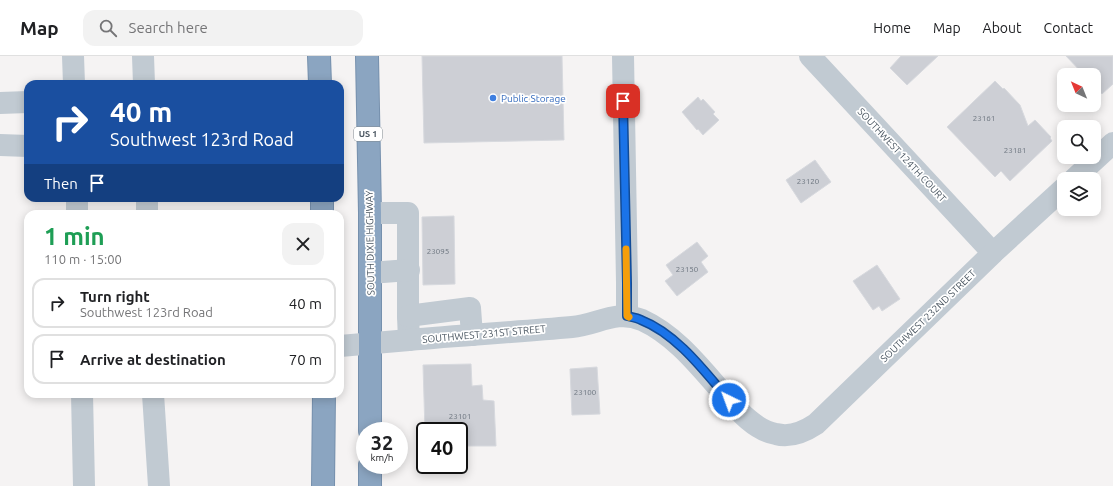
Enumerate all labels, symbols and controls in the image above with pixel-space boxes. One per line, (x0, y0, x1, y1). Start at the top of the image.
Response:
search box (83, 10, 363, 46)
text: Map (20, 17, 59, 39)
icon: search (97, 17, 119, 39)
text: Search here (129, 19, 208, 36)
text: Home (873, 20, 911, 36)
text: Map (933, 20, 961, 36)
text: About (983, 20, 1022, 36)
text: Contact (1044, 20, 1093, 36)
north arrow (1057, 68, 1101, 112)
map controls (1057, 68, 1101, 216)
pin (606, 84, 640, 118)
icon: arrive (612, 90, 634, 112)
marker: Public Storage (488, 93, 498, 103)
place label: Public Storage (501, 93, 566, 104)
icon: right (44, 96, 96, 148)
text: 40 m (110, 96, 172, 127)
street label: SOUTHWEST 124TH COURT (856, 106, 949, 205)
house number: 23161 (973, 114, 995, 123)
button: search (1057, 120, 1101, 164)
road number: US 1 (354, 127, 382, 141)
text: Southwest 123rd Road (110, 129, 294, 149)
house number: 23181 (1004, 146, 1026, 155)
icon: arrive (86, 172, 108, 194)
button: layers (1057, 172, 1101, 216)
text: Then (44, 175, 78, 192)
house number: 23120 (797, 177, 820, 186)
street label: SOUTH DIXIE HIGHWAY (364, 190, 376, 295)
text: 1 min (44, 223, 105, 250)
button: close (282, 223, 324, 265)
house number: 23095 (427, 247, 449, 256)
text: 110 m · 15:00 (44, 252, 122, 266)
house number: 23150 (676, 265, 699, 274)
street label: SOUTHWEST 232ND STREET (878, 267, 978, 364)
text: Turn right (80, 288, 150, 305)
icon: right (46, 292, 68, 314)
text: 40 m (289, 295, 322, 312)
text: Southwest 123rd Road (80, 305, 213, 319)
street label: SOUTHWEST 231ST STREET (422, 323, 547, 345)
icon: arrive (46, 348, 68, 370)
text: Arrive at destination (80, 351, 226, 368)
text: 70 m (289, 351, 322, 368)
position arrow (708, 379, 750, 421)
house number: 23100 (574, 388, 597, 397)
house number: 23101 (449, 412, 471, 421)
speed limit sign: 40 (416, 422, 468, 474)
text: 32 (371, 431, 393, 454)
text: km/h (370, 452, 394, 463)

